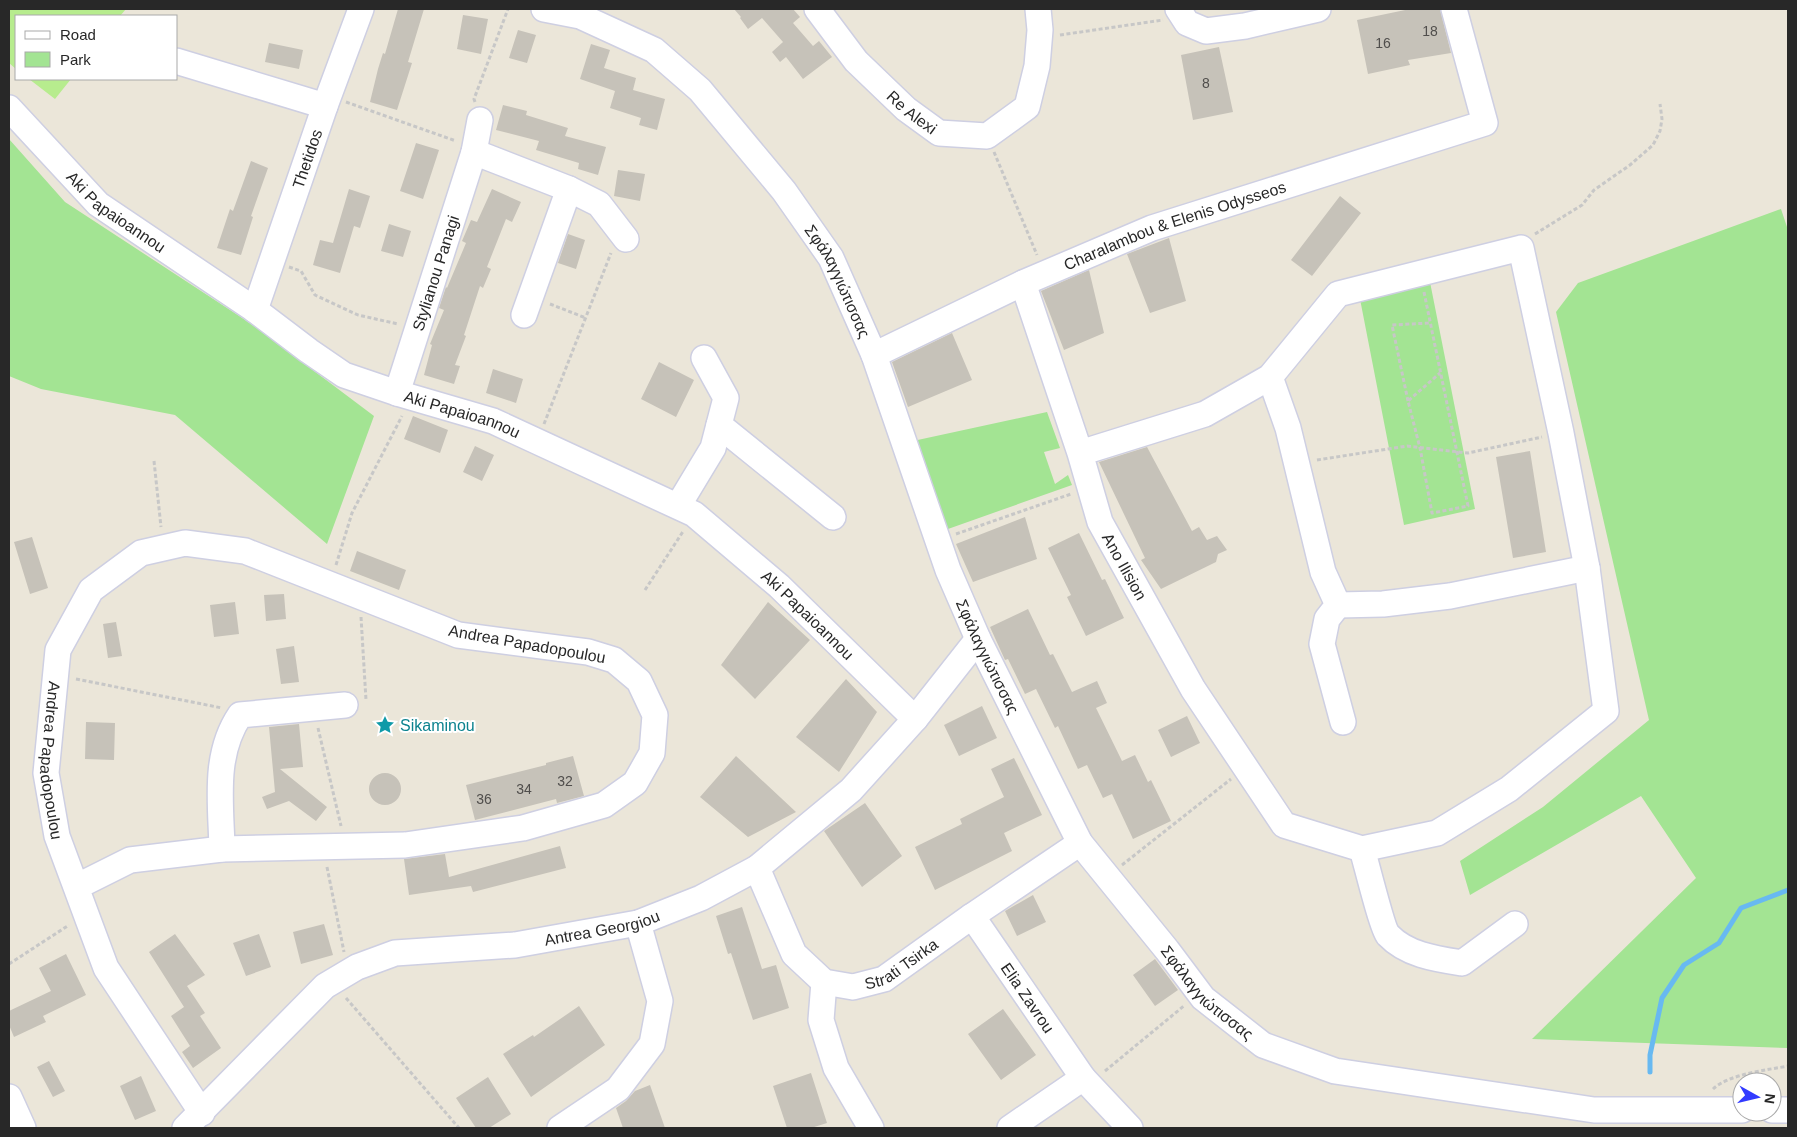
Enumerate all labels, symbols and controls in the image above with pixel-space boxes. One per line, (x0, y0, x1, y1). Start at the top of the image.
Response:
legend (15, 15, 178, 80)
house number: 18 (1422, 23, 1438, 39)
text: Road (60, 26, 96, 43)
house number: 16 (1375, 35, 1391, 51)
text: Park (60, 51, 91, 68)
house number: 8 (1202, 75, 1210, 91)
street label: Re Alexi (884, 87, 940, 137)
street label: Thetidos (289, 127, 325, 190)
street label: Aki Papaioannou (64, 168, 169, 256)
street label: Charalambou & Elenis Odysseos (1061, 178, 1288, 273)
street label: Stylianou Panagi (409, 213, 462, 333)
street label: Σφάλαγγιώτισσας (802, 221, 874, 341)
street label: Aki Papaioannou (402, 387, 523, 441)
street label: Ano Ilision (1099, 530, 1150, 603)
street label: Aki Papaioannou (758, 567, 857, 663)
street label: Σφάλαγγιώτισσας (953, 597, 1023, 717)
street label: Andrea Papadopoulou (447, 622, 607, 666)
street label: Andrea Papadopoulou (37, 680, 66, 841)
place icon: Sikaminou (374, 714, 396, 736)
place label: Sikaminou (400, 717, 475, 734)
house number: 32 (557, 773, 573, 789)
house number: 34 (516, 781, 532, 797)
house number: 36 (476, 791, 492, 807)
street label: Antrea Georgiou (543, 907, 662, 948)
street label: Strati Tsirka (863, 935, 941, 992)
street label: Σφάλαγγιώτισσας (1158, 942, 1257, 1043)
street label: Elia Zavrou (998, 959, 1058, 1036)
north arrow (1732, 1072, 1782, 1122)
text: N (1761, 1093, 1779, 1105)

